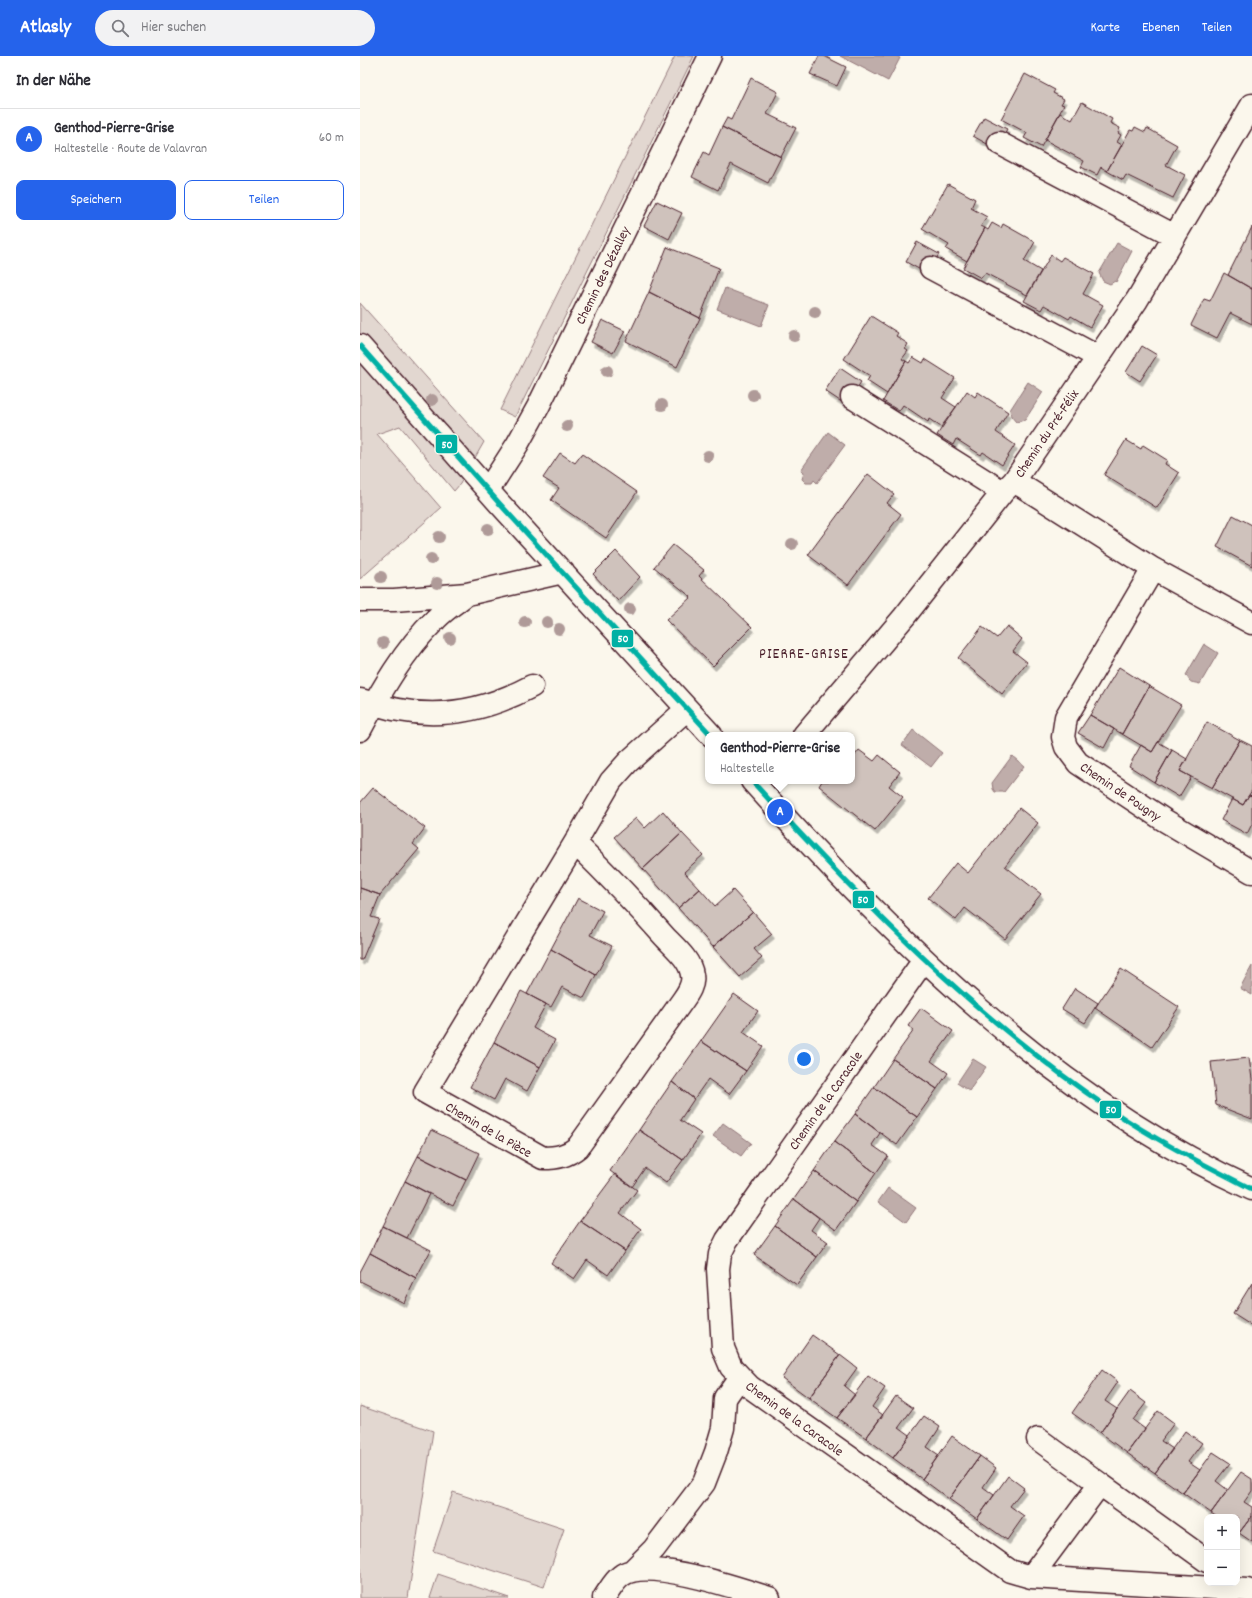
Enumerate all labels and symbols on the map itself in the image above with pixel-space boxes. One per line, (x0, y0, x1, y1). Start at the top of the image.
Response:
street label: Chemin des Dézalley (571, 223, 636, 328)
street label: Chemin du Pré-Félix (1011, 386, 1085, 482)
line badge: 50 (435, 434, 458, 454)
text: 50 (441, 438, 453, 454)
line badge: 50 (611, 629, 634, 648)
text: 50 (617, 632, 629, 648)
district label: PIERRE-GRISE (759, 644, 849, 666)
street label: Chemin de Pougny (1075, 758, 1165, 827)
pin: A (767, 797, 793, 827)
line badge: 50 (852, 890, 875, 909)
text: 50 (857, 893, 869, 909)
street label: Chemin de la Caracole (785, 1047, 868, 1155)
your location (794, 1049, 814, 1069)
street label: Chemin de la Pièce (441, 1098, 535, 1164)
line badge: 50 (1099, 1100, 1122, 1119)
text: 50 (1105, 1103, 1117, 1119)
street label: Chemin de la Caracole (741, 1377, 847, 1462)

